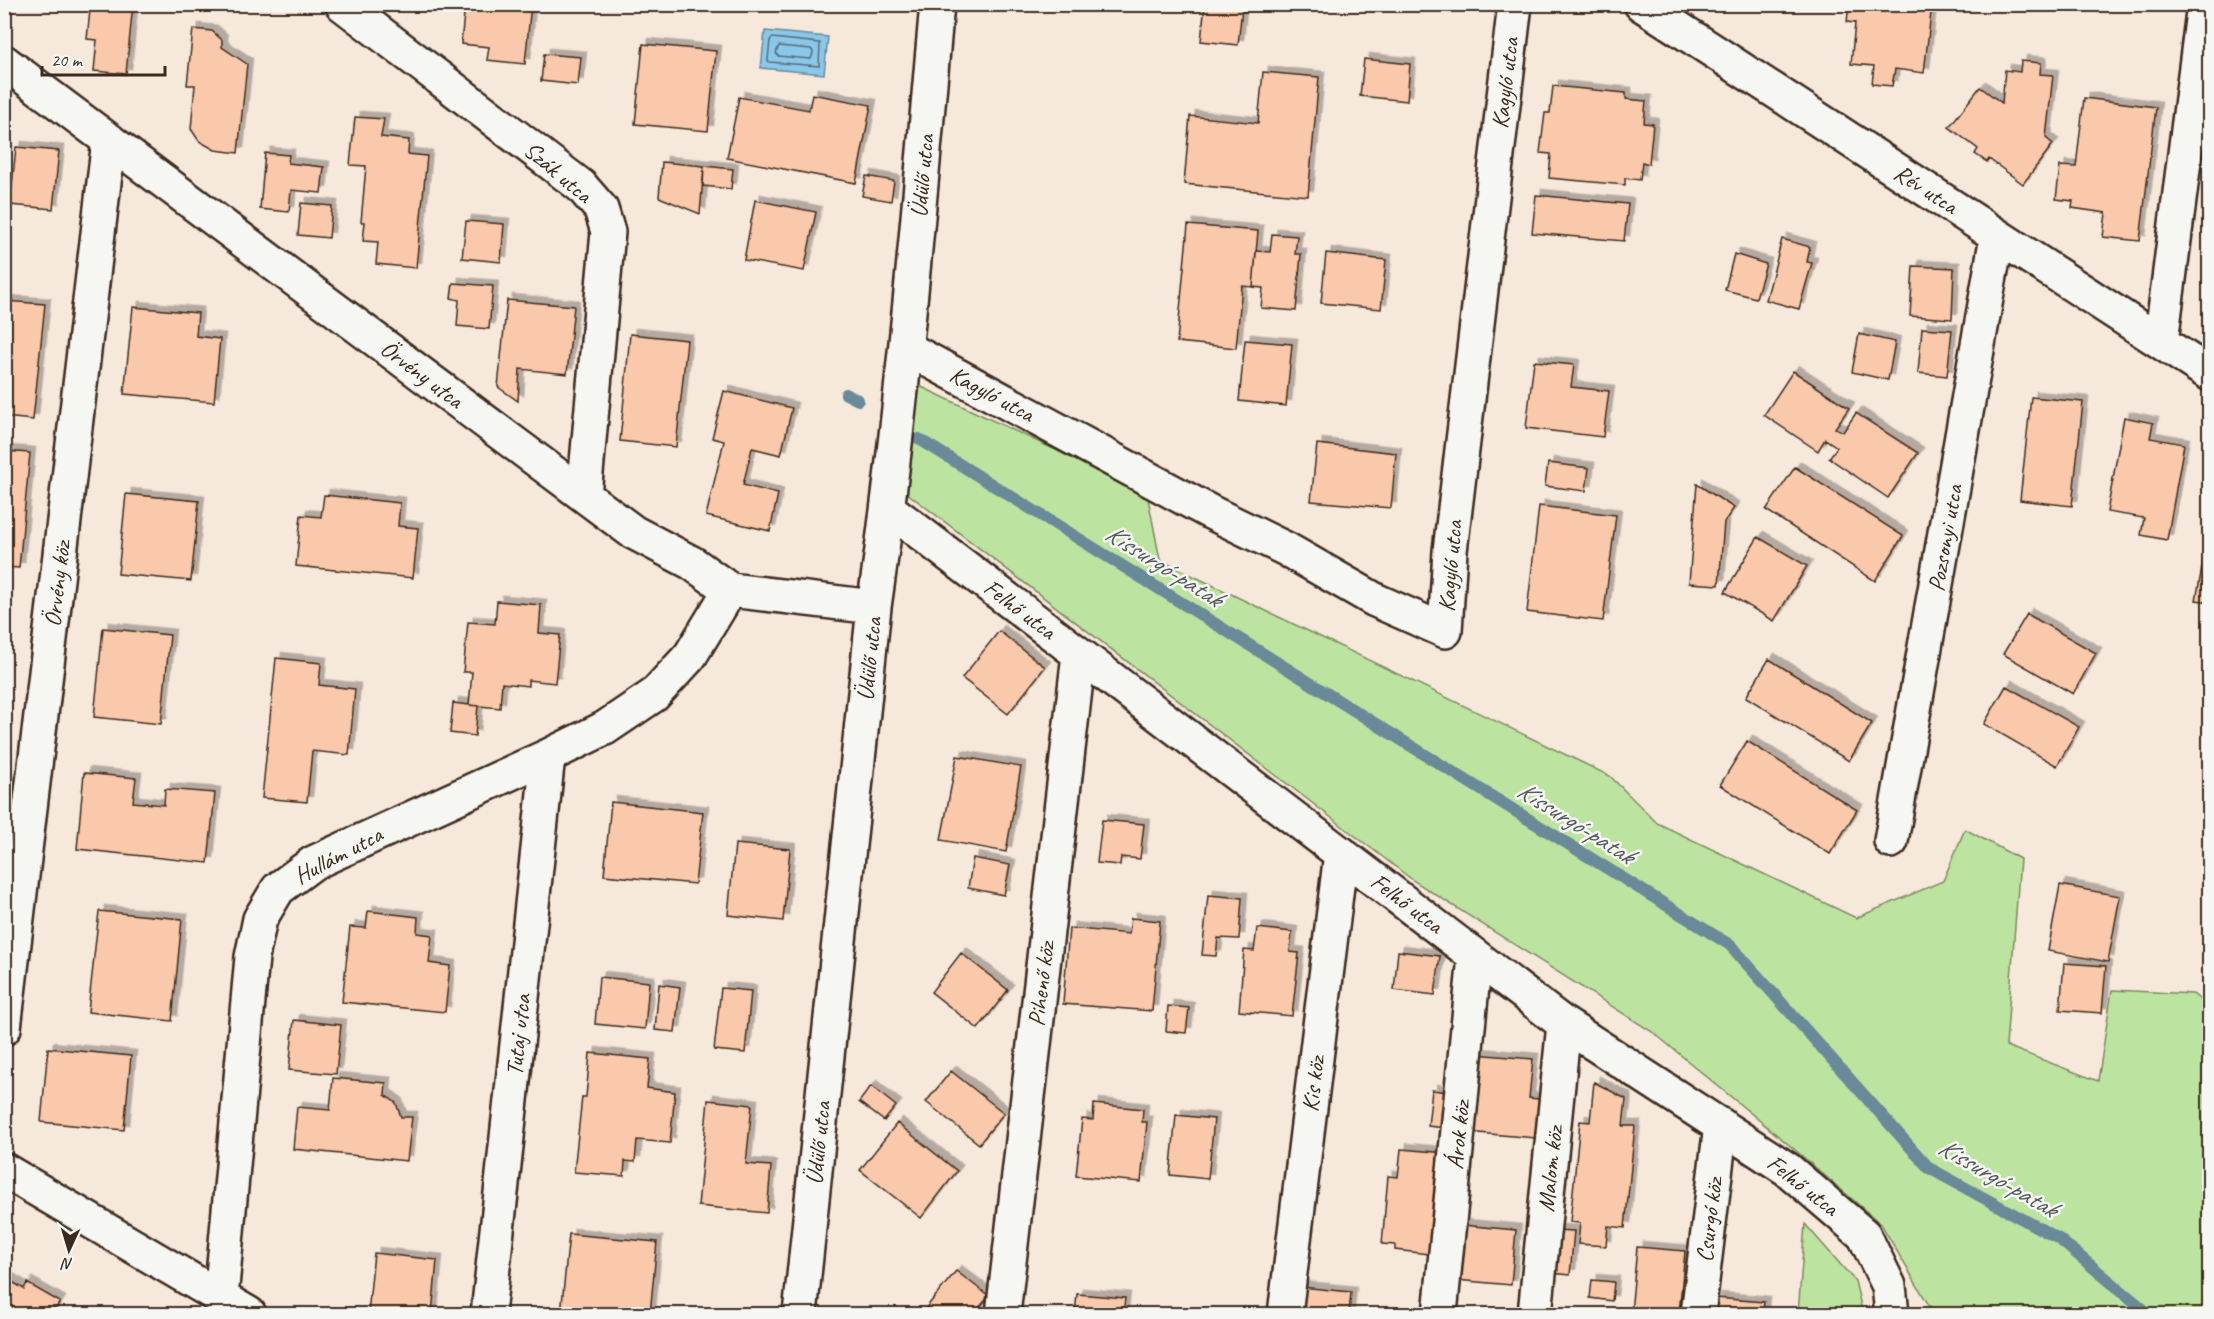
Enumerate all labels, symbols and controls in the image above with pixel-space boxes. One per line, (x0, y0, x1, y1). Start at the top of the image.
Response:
street label: Kagyló utca (1485, 34, 1526, 130)
scale bar (42, 39, 165, 77)
text: 20 m (51, 49, 84, 71)
street label: Üdülő utca (903, 132, 941, 219)
street label: Szák utca (518, 135, 599, 210)
street label: Rév utca (1889, 157, 1965, 221)
street label: Örvény utca (375, 333, 470, 416)
street label: Kagyló utca (945, 359, 1041, 429)
street label: Pozsonyi utca (1921, 481, 1969, 594)
water label: Kissurgó-patak (1099, 517, 1233, 617)
street label: Kagyló utca (1431, 518, 1469, 613)
street label: Örvény köz (37, 537, 77, 628)
street label: Felhő utca (978, 572, 1063, 647)
street label: Üdülő utca (850, 615, 888, 702)
water label: Kissurgó-patak (1511, 774, 1645, 874)
street label: Hullám utca (289, 819, 389, 891)
street label: Felhő utca (1365, 866, 1450, 941)
street label: Pihenő köz (1021, 938, 1061, 1028)
street label: Tutaj utca (499, 991, 537, 1077)
street label: Kis köz (1295, 1052, 1332, 1113)
street label: Árok köz (1440, 1097, 1477, 1171)
street label: Üdülő utca (799, 1099, 837, 1186)
street label: Malom köz (1531, 1122, 1570, 1213)
water label: Kissurgó-patak (1933, 1130, 2068, 1227)
street label: Felhő utca (1761, 1148, 1846, 1223)
street label: Csurgó köz (1689, 1174, 1729, 1264)
north arrow (39, 1220, 99, 1280)
text: N (59, 1253, 74, 1274)

